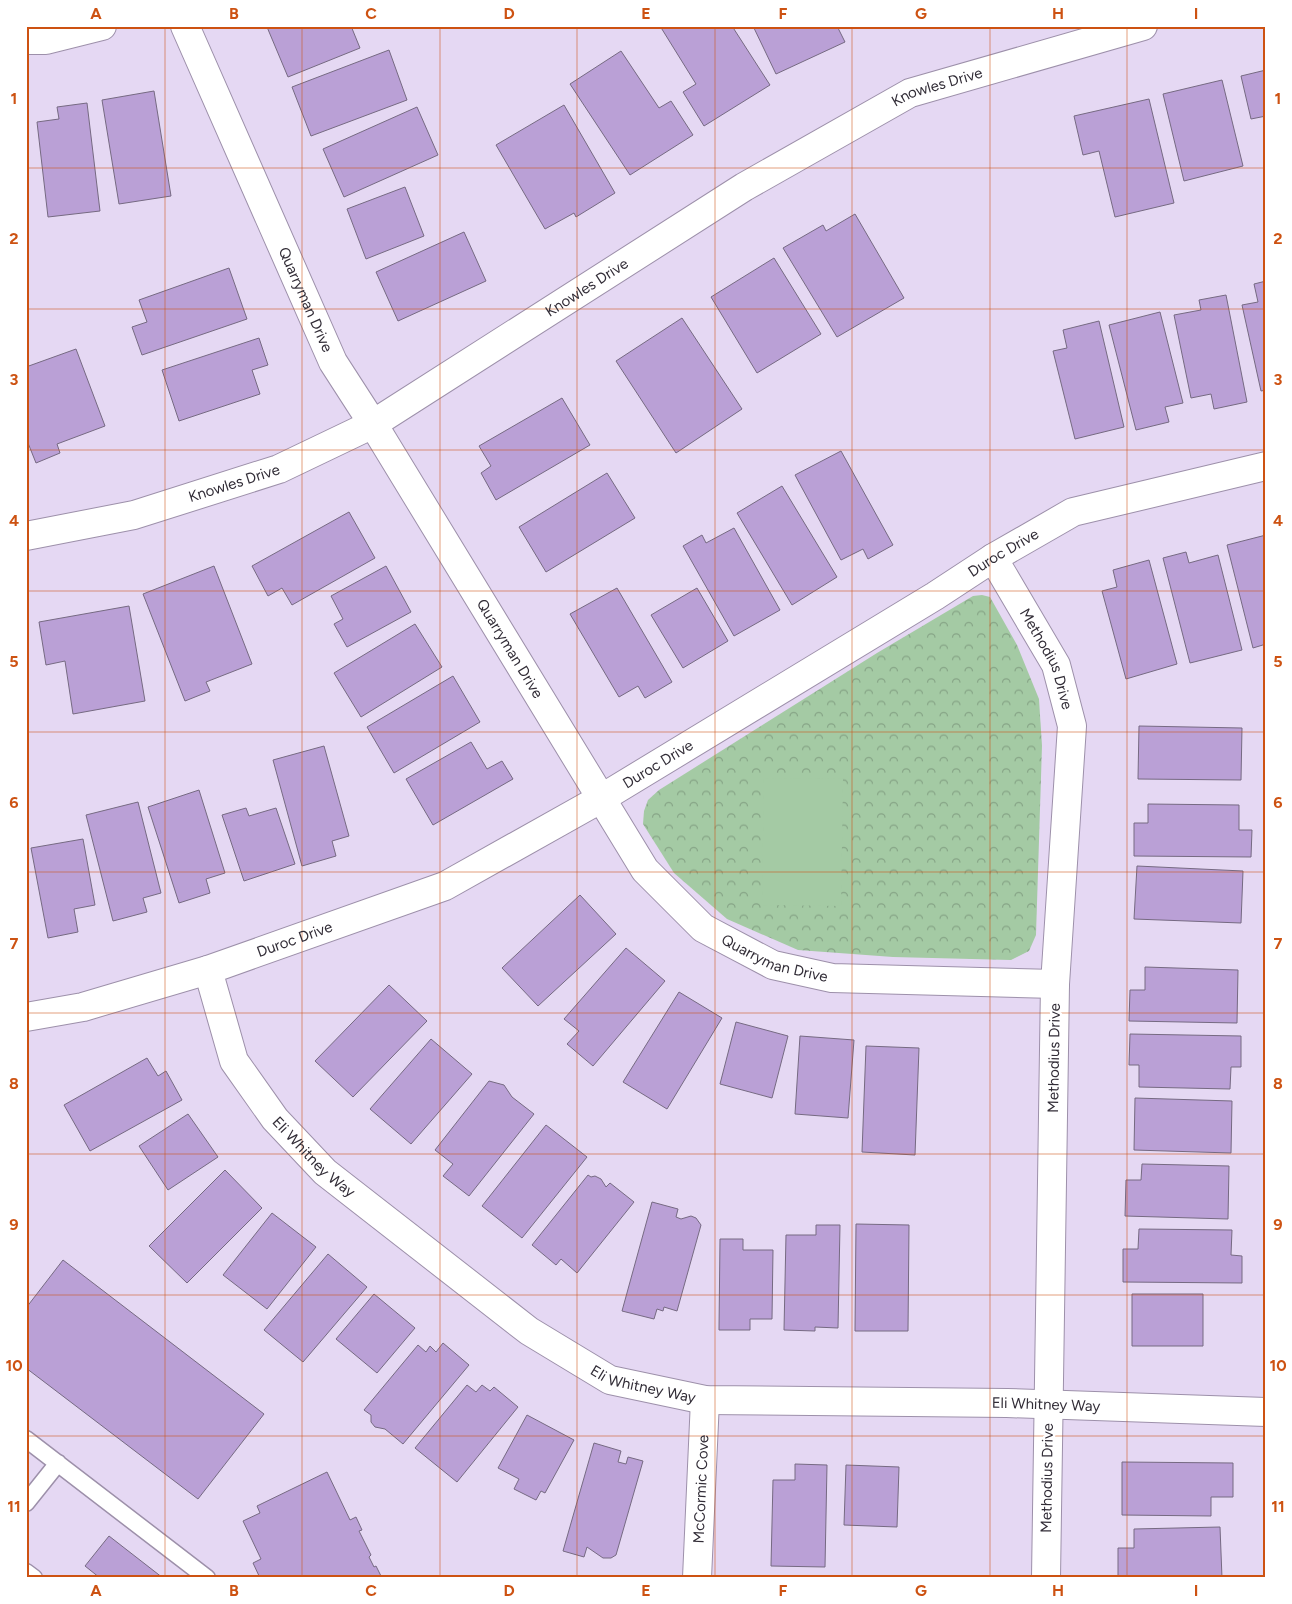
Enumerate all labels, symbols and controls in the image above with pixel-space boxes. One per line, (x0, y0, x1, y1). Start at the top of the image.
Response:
text: A (90, 4, 102, 23)
text: B (229, 4, 239, 23)
text: C (365, 4, 377, 23)
text: D (503, 4, 515, 23)
text: E (641, 4, 651, 23)
text: F (779, 4, 788, 23)
text: G (915, 4, 927, 23)
text: H (1052, 4, 1064, 23)
text: I (1194, 4, 1198, 23)
street label: Knowles Drive (888, 64, 985, 111)
text: 1 (11, 89, 17, 108)
text: 1 (1275, 89, 1281, 108)
text: 2 (9, 229, 19, 248)
text: 2 (1273, 229, 1283, 248)
street label: Quarryman Drive (275, 244, 337, 355)
street label: Knowles Drive (542, 254, 632, 321)
text: 3 (10, 370, 19, 389)
text: 3 (1274, 370, 1283, 389)
street label: Knowles Drive (186, 460, 282, 506)
text: 4 (9, 511, 19, 530)
text: 4 (1273, 511, 1283, 530)
street label: Duroc Drive (965, 525, 1042, 581)
street label: Quarryman Drive (473, 596, 547, 702)
street label: Methodius Drive (1016, 605, 1076, 712)
text: 5 (9, 652, 19, 671)
text: 5 (1273, 652, 1283, 671)
street label: Duroc Drive (619, 736, 696, 792)
text: 6 (9, 793, 19, 812)
text: 6 (1273, 793, 1283, 812)
street label: Duroc Drive (254, 918, 335, 961)
street label: Quarryman Drive (718, 930, 830, 986)
text: 7 (10, 934, 19, 953)
text: 7 (1274, 934, 1283, 953)
street label: Methodius Drive (1044, 1003, 1064, 1113)
text: 8 (9, 1074, 19, 1093)
text: 8 (1273, 1074, 1283, 1093)
street label: Eli Whitney Way (268, 1113, 359, 1201)
text: 9 (9, 1215, 19, 1234)
text: 9 (1273, 1215, 1283, 1234)
text: 10 (5, 1356, 23, 1375)
text: 10 (1269, 1356, 1287, 1375)
street label: Eli Whitney Way (587, 1361, 698, 1407)
street label: Eli Whitney Way (992, 1394, 1101, 1415)
street label: Methodius Drive (1037, 1423, 1057, 1533)
street label: McCormic Cove (690, 1434, 712, 1544)
text: 11 (7, 1497, 21, 1516)
text: 11 (1271, 1497, 1285, 1516)
text: A (90, 1581, 102, 1600)
text: B (229, 1581, 239, 1600)
text: C (365, 1581, 377, 1600)
text: D (503, 1581, 515, 1600)
text: E (641, 1581, 651, 1600)
text: F (779, 1581, 788, 1600)
text: G (915, 1581, 927, 1600)
text: H (1052, 1581, 1064, 1600)
text: I (1194, 1581, 1198, 1600)

